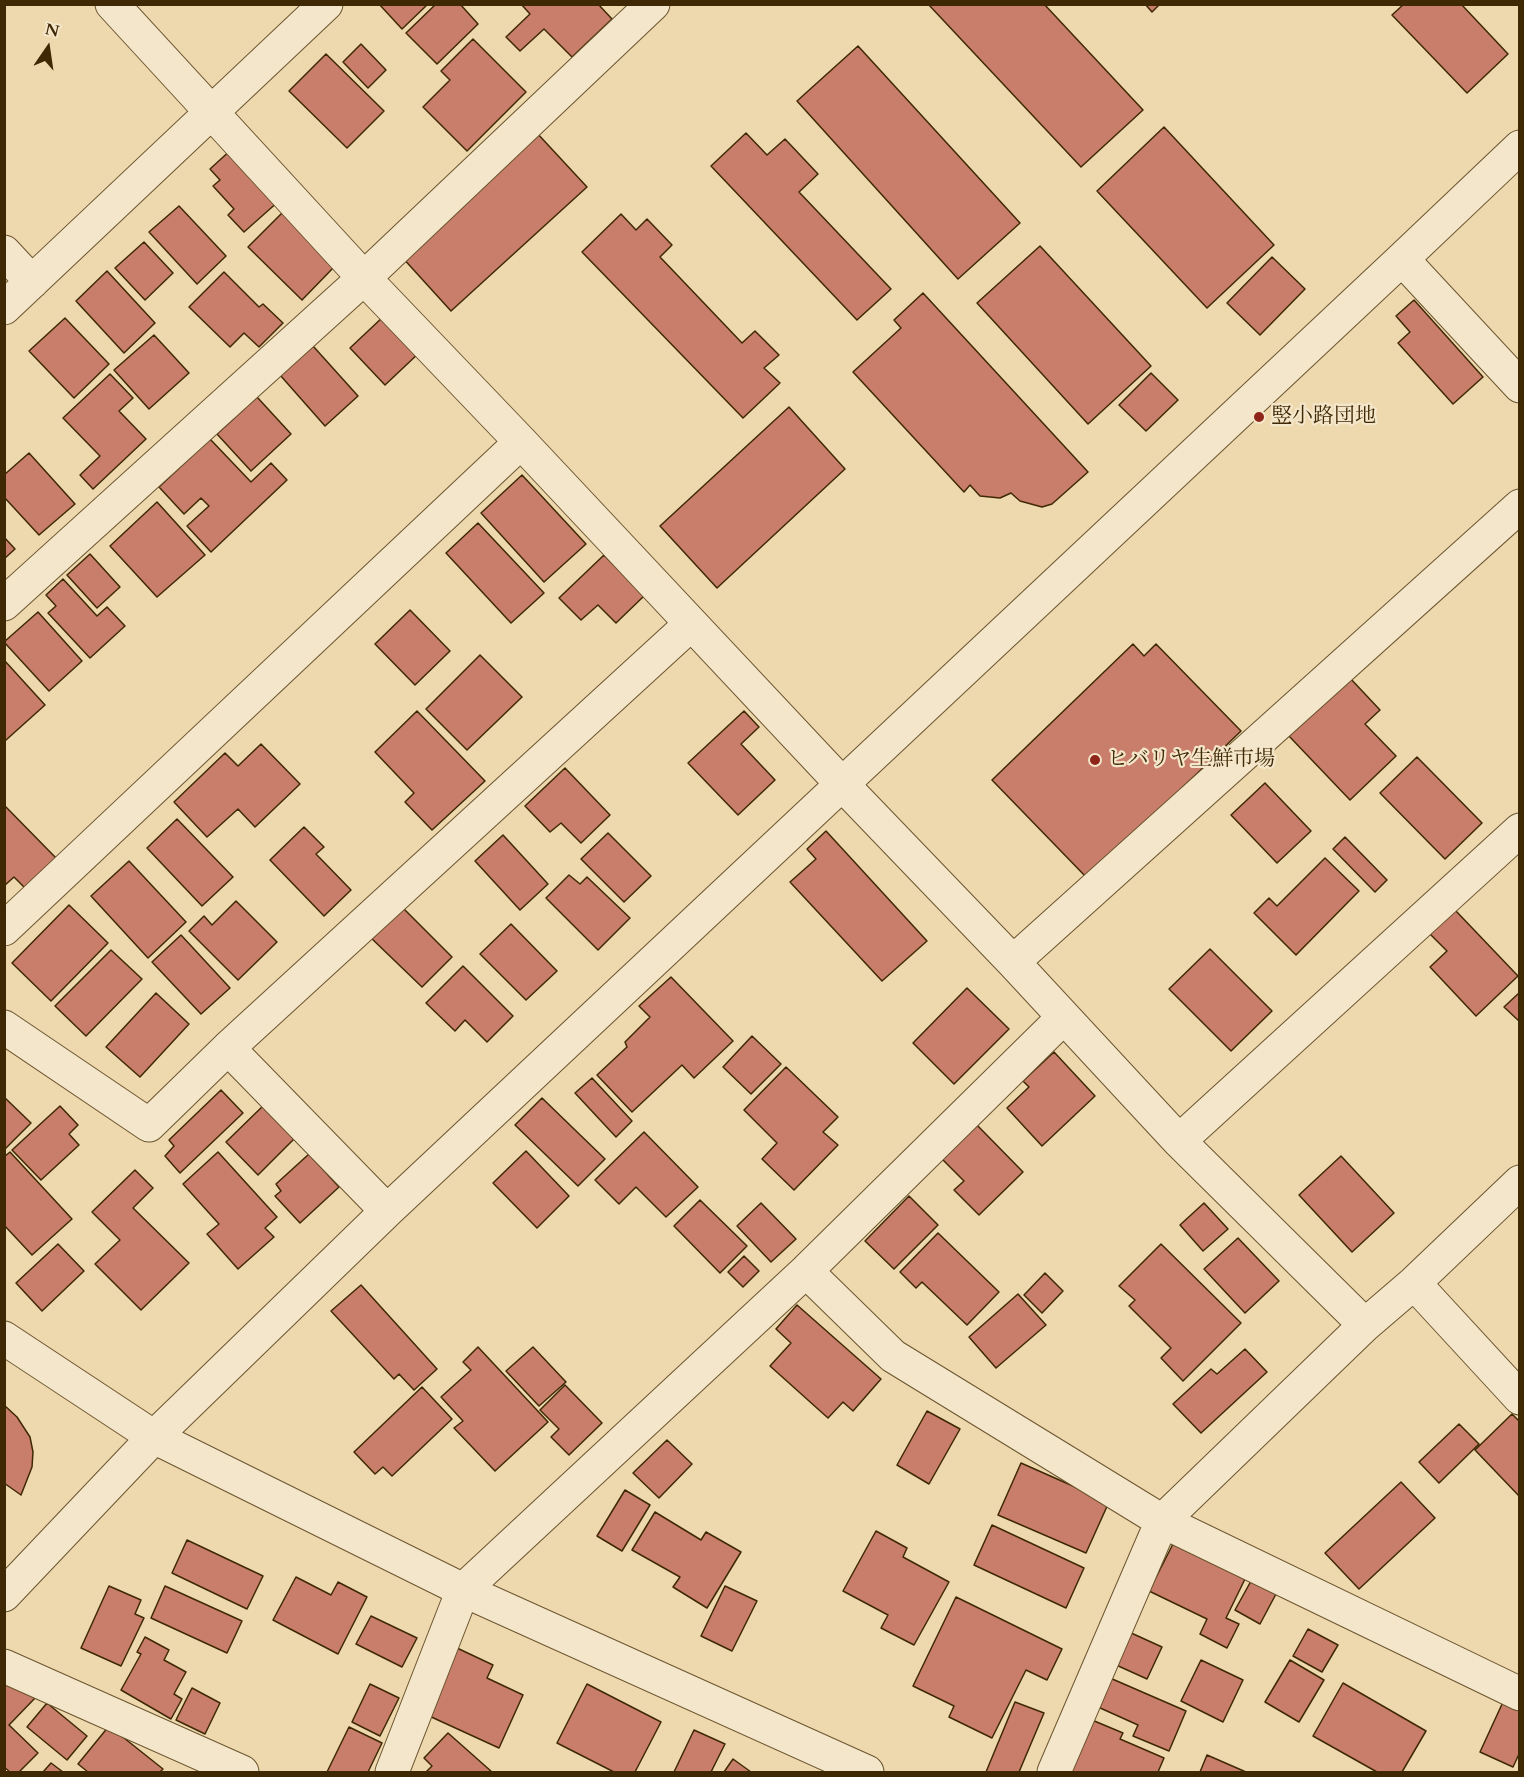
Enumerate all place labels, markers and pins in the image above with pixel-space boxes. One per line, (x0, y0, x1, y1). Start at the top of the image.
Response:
place label: 竪小路団地 (1271, 404, 1376, 430)
marker: 竪小路団地 (1252, 410, 1266, 424)
place label: ヒバリヤ生鮮市場 (1107, 747, 1275, 773)
marker: ヒバリヤ生鮮市場 (1088, 753, 1102, 767)

